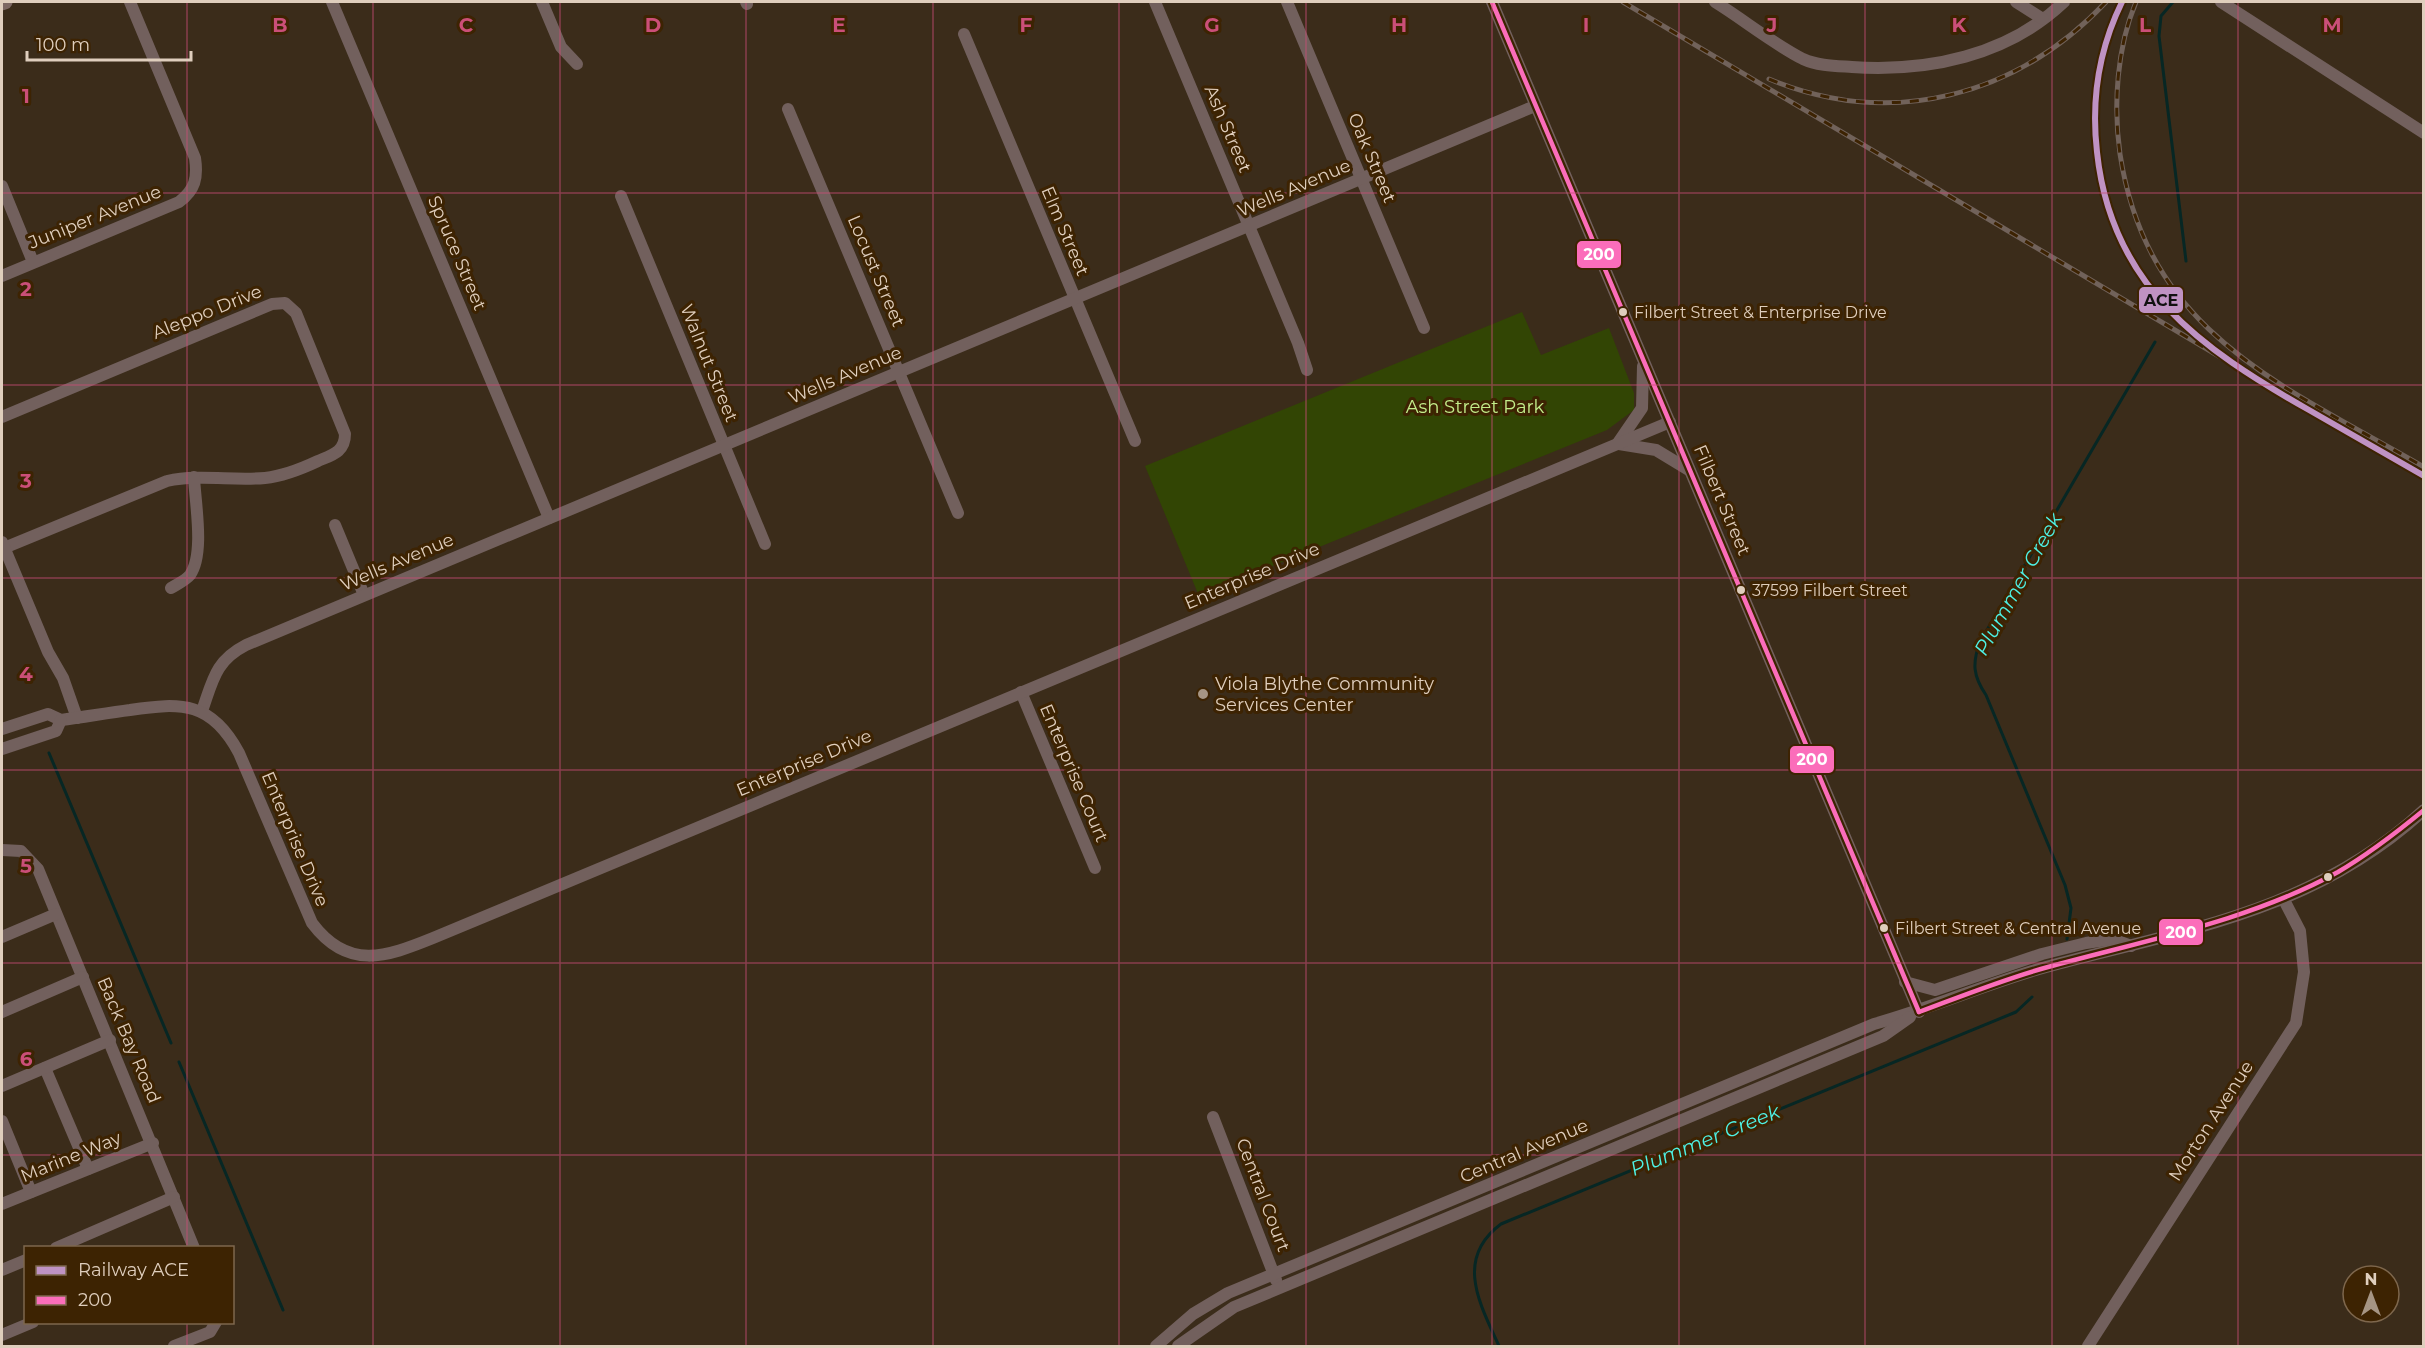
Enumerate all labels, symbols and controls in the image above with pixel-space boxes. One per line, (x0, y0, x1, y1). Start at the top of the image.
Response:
text: B (272, 13, 288, 37)
text: C (459, 13, 474, 37)
text: D (645, 13, 661, 37)
text: E (832, 13, 846, 37)
text: F (1020, 13, 1033, 37)
text: G (1204, 13, 1220, 37)
text: H (1391, 13, 1407, 37)
text: I (1583, 13, 1589, 37)
text: J (1766, 13, 1777, 37)
text: K (1952, 13, 1968, 37)
text: L (2139, 13, 2151, 37)
text: M (2322, 13, 2342, 37)
scale bar (27, 24, 190, 62)
text: 100 m (36, 34, 90, 56)
street label: Ash Street (1200, 82, 1256, 176)
text: 1 (22, 84, 30, 108)
street label: Oak Street (1343, 110, 1401, 206)
street label: Wells Avenue (1234, 154, 1354, 222)
street label: Juniper Avenue (25, 180, 165, 254)
street label: Elm Street (1036, 183, 1094, 279)
street label: Spruce Street (423, 192, 491, 314)
street label: Locust Street (843, 212, 909, 330)
line badge: 200 (1576, 240, 1622, 269)
text: 200 (1583, 245, 1615, 264)
text: 2 (20, 277, 32, 301)
street label: Aleppo Drive (149, 280, 265, 344)
line badge: ACE (2138, 286, 2184, 314)
text: ACE (2143, 291, 2178, 310)
street label: Walnut Street (675, 301, 743, 425)
place label: Filbert Street & Enterprise Drive (1634, 303, 1887, 322)
marker: Filbert Street & Enterprise Drive (1617, 306, 1629, 318)
street label: Wells Avenue (785, 341, 905, 409)
park label: Ash Street Park (1406, 396, 1545, 418)
street label: Filbert Street (1689, 441, 1755, 559)
text: 3 (19, 469, 32, 493)
water label: Plummer Creek (1969, 508, 2068, 659)
street label: Wells Avenue (337, 528, 457, 596)
street label: Enterprise Drive (1181, 538, 1323, 614)
place label: 37599 Filbert Street (1752, 581, 1908, 600)
marker: 37599 Filbert Street (1735, 584, 1747, 596)
text: 4 (19, 662, 33, 686)
place label: Viola Blythe Community Services Center (1215, 673, 1434, 716)
marker: Viola Blythe Community Services Center (1196, 687, 1210, 701)
street label: Enterprise Court (1035, 701, 1113, 845)
street label: Enterprise Drive (733, 725, 875, 801)
line badge: 200 (1789, 745, 1835, 774)
text: 200 (1796, 750, 1828, 769)
street label: Enterprise Drive (257, 768, 333, 910)
text: 5 (20, 854, 32, 878)
unlabelled marker (2322, 871, 2334, 883)
line badge: 200 (2158, 918, 2204, 946)
place label: Filbert Street & Central Avenue (1895, 919, 2141, 938)
marker: Filbert Street & Central Avenue (1878, 922, 1890, 934)
text: 200 (2165, 923, 2197, 942)
street label: Back Bay Road (92, 974, 166, 1106)
text: 6 (20, 1047, 33, 1071)
street label: Morton Avenue (2164, 1057, 2258, 1185)
water label: Plummer Creek (1627, 1099, 1784, 1181)
street label: Central Avenue (1457, 1114, 1592, 1188)
street label: Marine Way (17, 1127, 125, 1187)
street label: Central Court (1231, 1135, 1295, 1255)
legend (24, 1246, 234, 1324)
text: Railway ACE (78, 1259, 189, 1281)
north arrow (2341, 1264, 2401, 1324)
text: N (2365, 1270, 2377, 1289)
text: 200 (78, 1289, 112, 1311)

